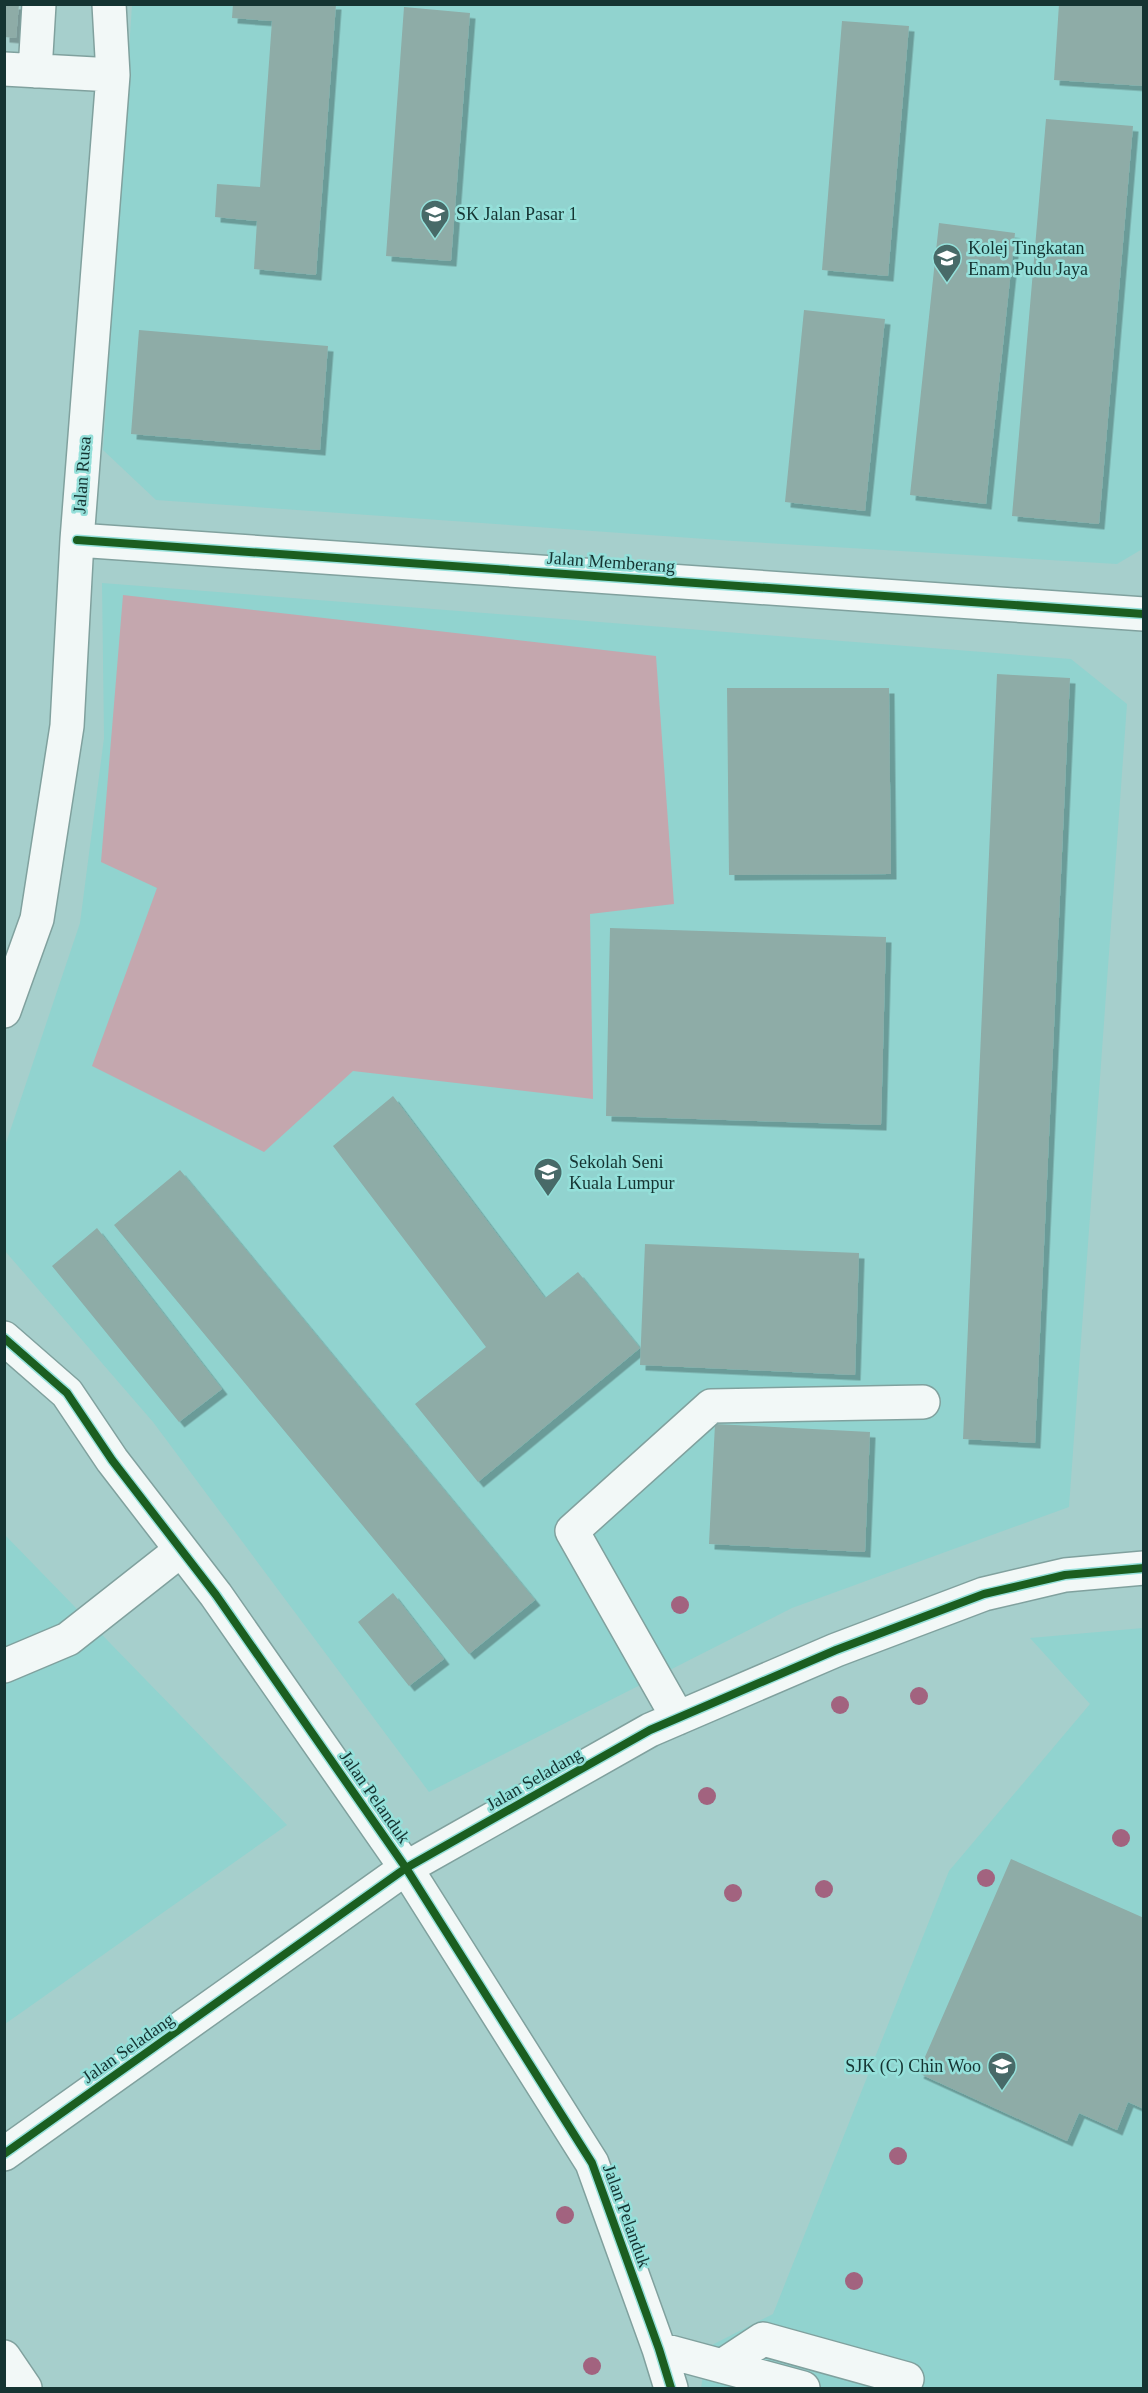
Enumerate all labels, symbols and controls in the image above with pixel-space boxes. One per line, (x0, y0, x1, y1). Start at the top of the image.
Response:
school or university icon: SK Jalan Pasar 1 (419, 198, 451, 240)
place label: SK Jalan Pasar 1 (456, 204, 577, 224)
place label: Kolej Tingkatan Enam Pudu Jaya (968, 238, 1088, 279)
school or university icon: Kolej Tingkatan Enam Pudu Jaya (931, 242, 963, 284)
street label: Jalan Rusa (69, 436, 95, 514)
street label: Jalan Memberang (546, 548, 676, 576)
place label: Sekolah Seni Kuala Lumpur (569, 1152, 674, 1193)
school or university icon: Sekolah Seni Kuala Lumpur (532, 1156, 564, 1198)
street label: Jalan Seladang (482, 1743, 586, 1815)
street label: Jalan Pelanduk (336, 1747, 414, 1847)
street label: Jalan Seladang (78, 2009, 178, 2087)
school or university icon: SJK (C) Chin Woo (986, 2050, 1018, 2092)
place label: SJK (C) Chin Woo (845, 2056, 981, 2077)
street label: Jalan Pelanduk (599, 2162, 655, 2270)

